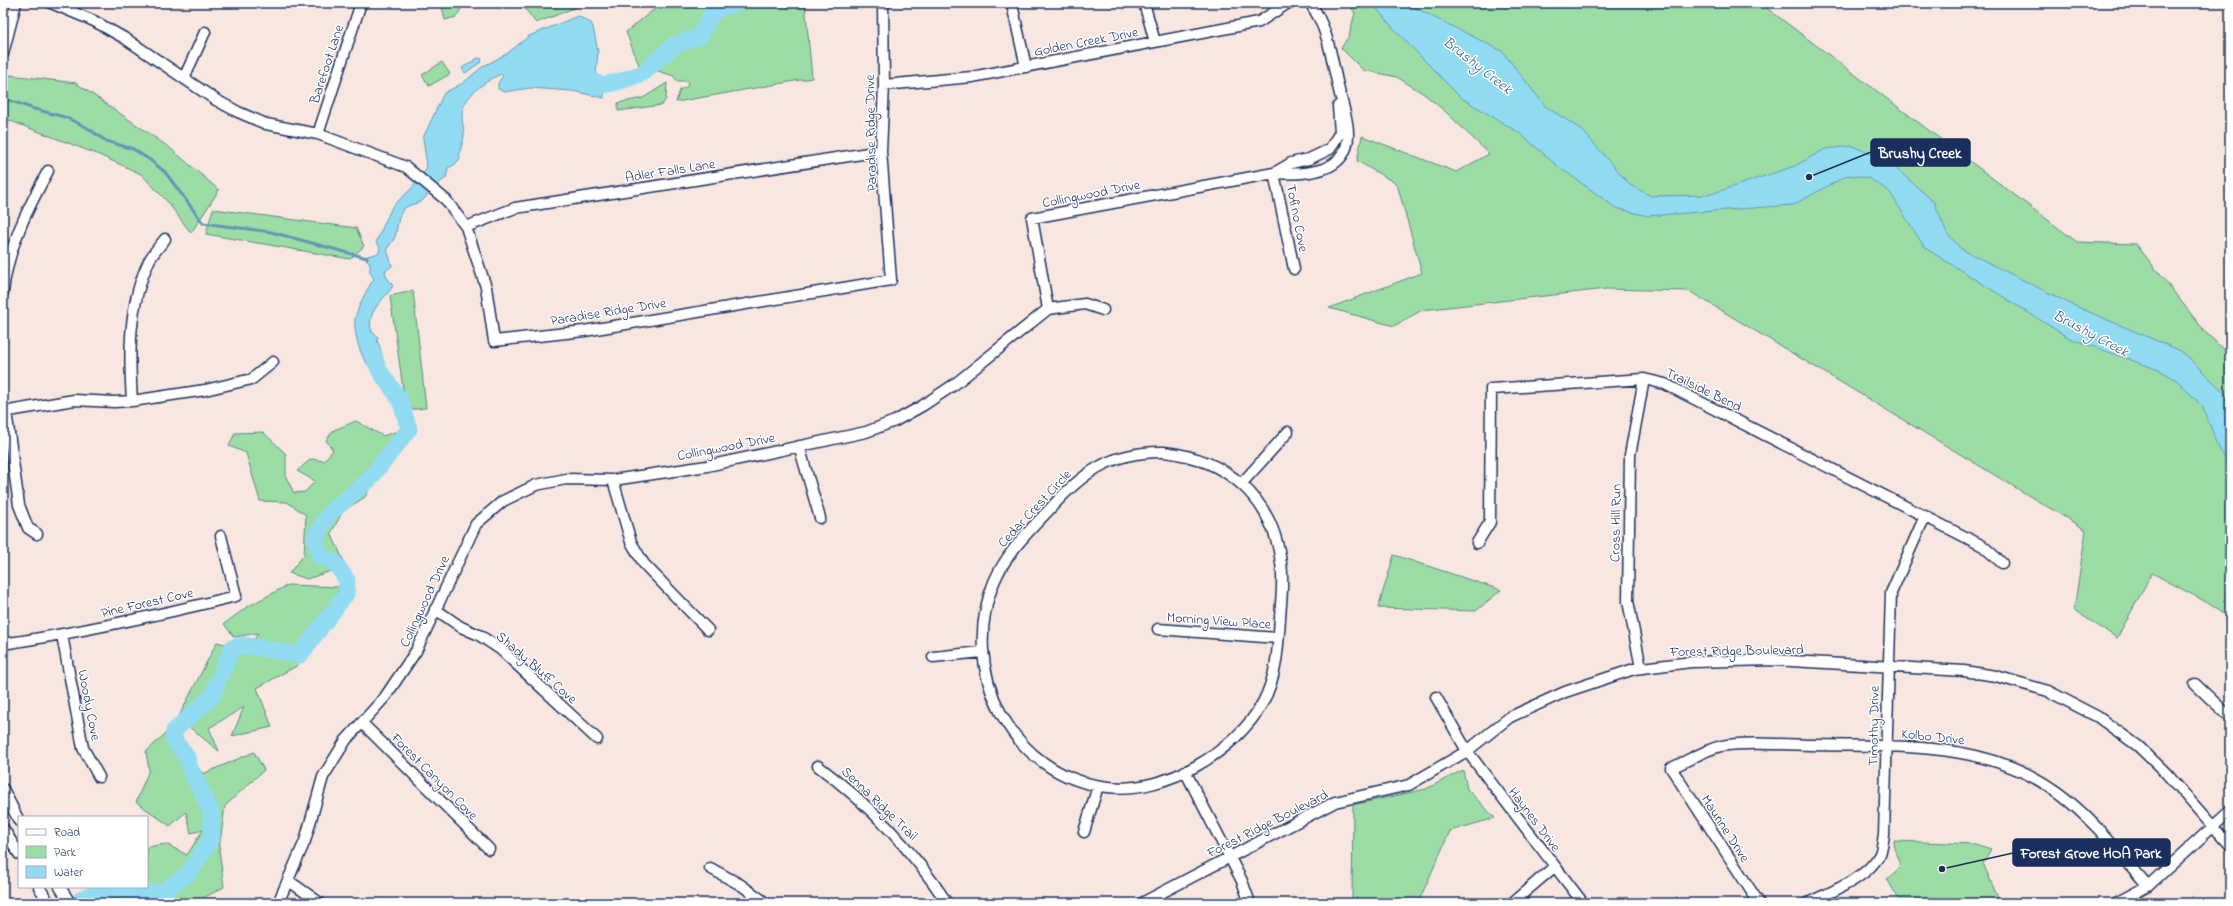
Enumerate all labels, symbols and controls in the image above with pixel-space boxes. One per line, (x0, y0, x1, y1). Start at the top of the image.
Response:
street label: Barefoot Lane (304, 22, 350, 108)
street label: Golden Creek Drive (1032, 22, 1141, 63)
water label: Brushy Creek (1437, 32, 1518, 102)
street label: Paradise Ridge Drive (860, 73, 884, 192)
callout: Brushy Creek (1871, 139, 1970, 166)
text: Brushy Creek (1877, 143, 1962, 167)
street label: Adler Falls Lane (624, 154, 717, 189)
street label: Collingwood Drive (1041, 175, 1143, 215)
street label: Tofino Cove (1280, 183, 1314, 255)
street label: Paradise Ridge Drive (549, 293, 669, 333)
water label: Brushy Creek (2048, 305, 2134, 365)
street label: Trailside Bend (1662, 363, 1745, 418)
street label: Collingwood Drive (676, 428, 778, 468)
street label: Cedar Crest Circle (993, 465, 1077, 553)
street label: Cross Hill Run (1605, 483, 1628, 562)
street label: Collingwood Drive (395, 552, 457, 651)
street label: Pine Forest Cove (99, 582, 196, 624)
street label: Morning View Place (1166, 607, 1273, 637)
street label: Shady Bluff Cove (490, 627, 582, 711)
street label: Forest Ridge Boulevard (1669, 640, 1804, 664)
street label: Woody Cove (70, 668, 106, 743)
street label: Timothy Drive (1863, 685, 1887, 767)
street label: Kolbo Drive (1900, 724, 1966, 751)
street label: Forest Canyon Cove (384, 728, 483, 827)
street label: Senna Ridge Trail (835, 762, 922, 847)
street label: Haynes Drive (1502, 783, 1566, 858)
street label: Forest Ridge Boulevard (1202, 785, 1333, 865)
street label: Maurine Drive (1695, 791, 1755, 867)
legend (18, 816, 148, 888)
text: Road (54, 824, 80, 842)
callout: Forest Grove HOA Park (2013, 839, 2170, 866)
text: Forest Grove HOA Park (2019, 843, 2162, 865)
text: Park (54, 844, 76, 862)
text: Water (54, 864, 83, 882)

